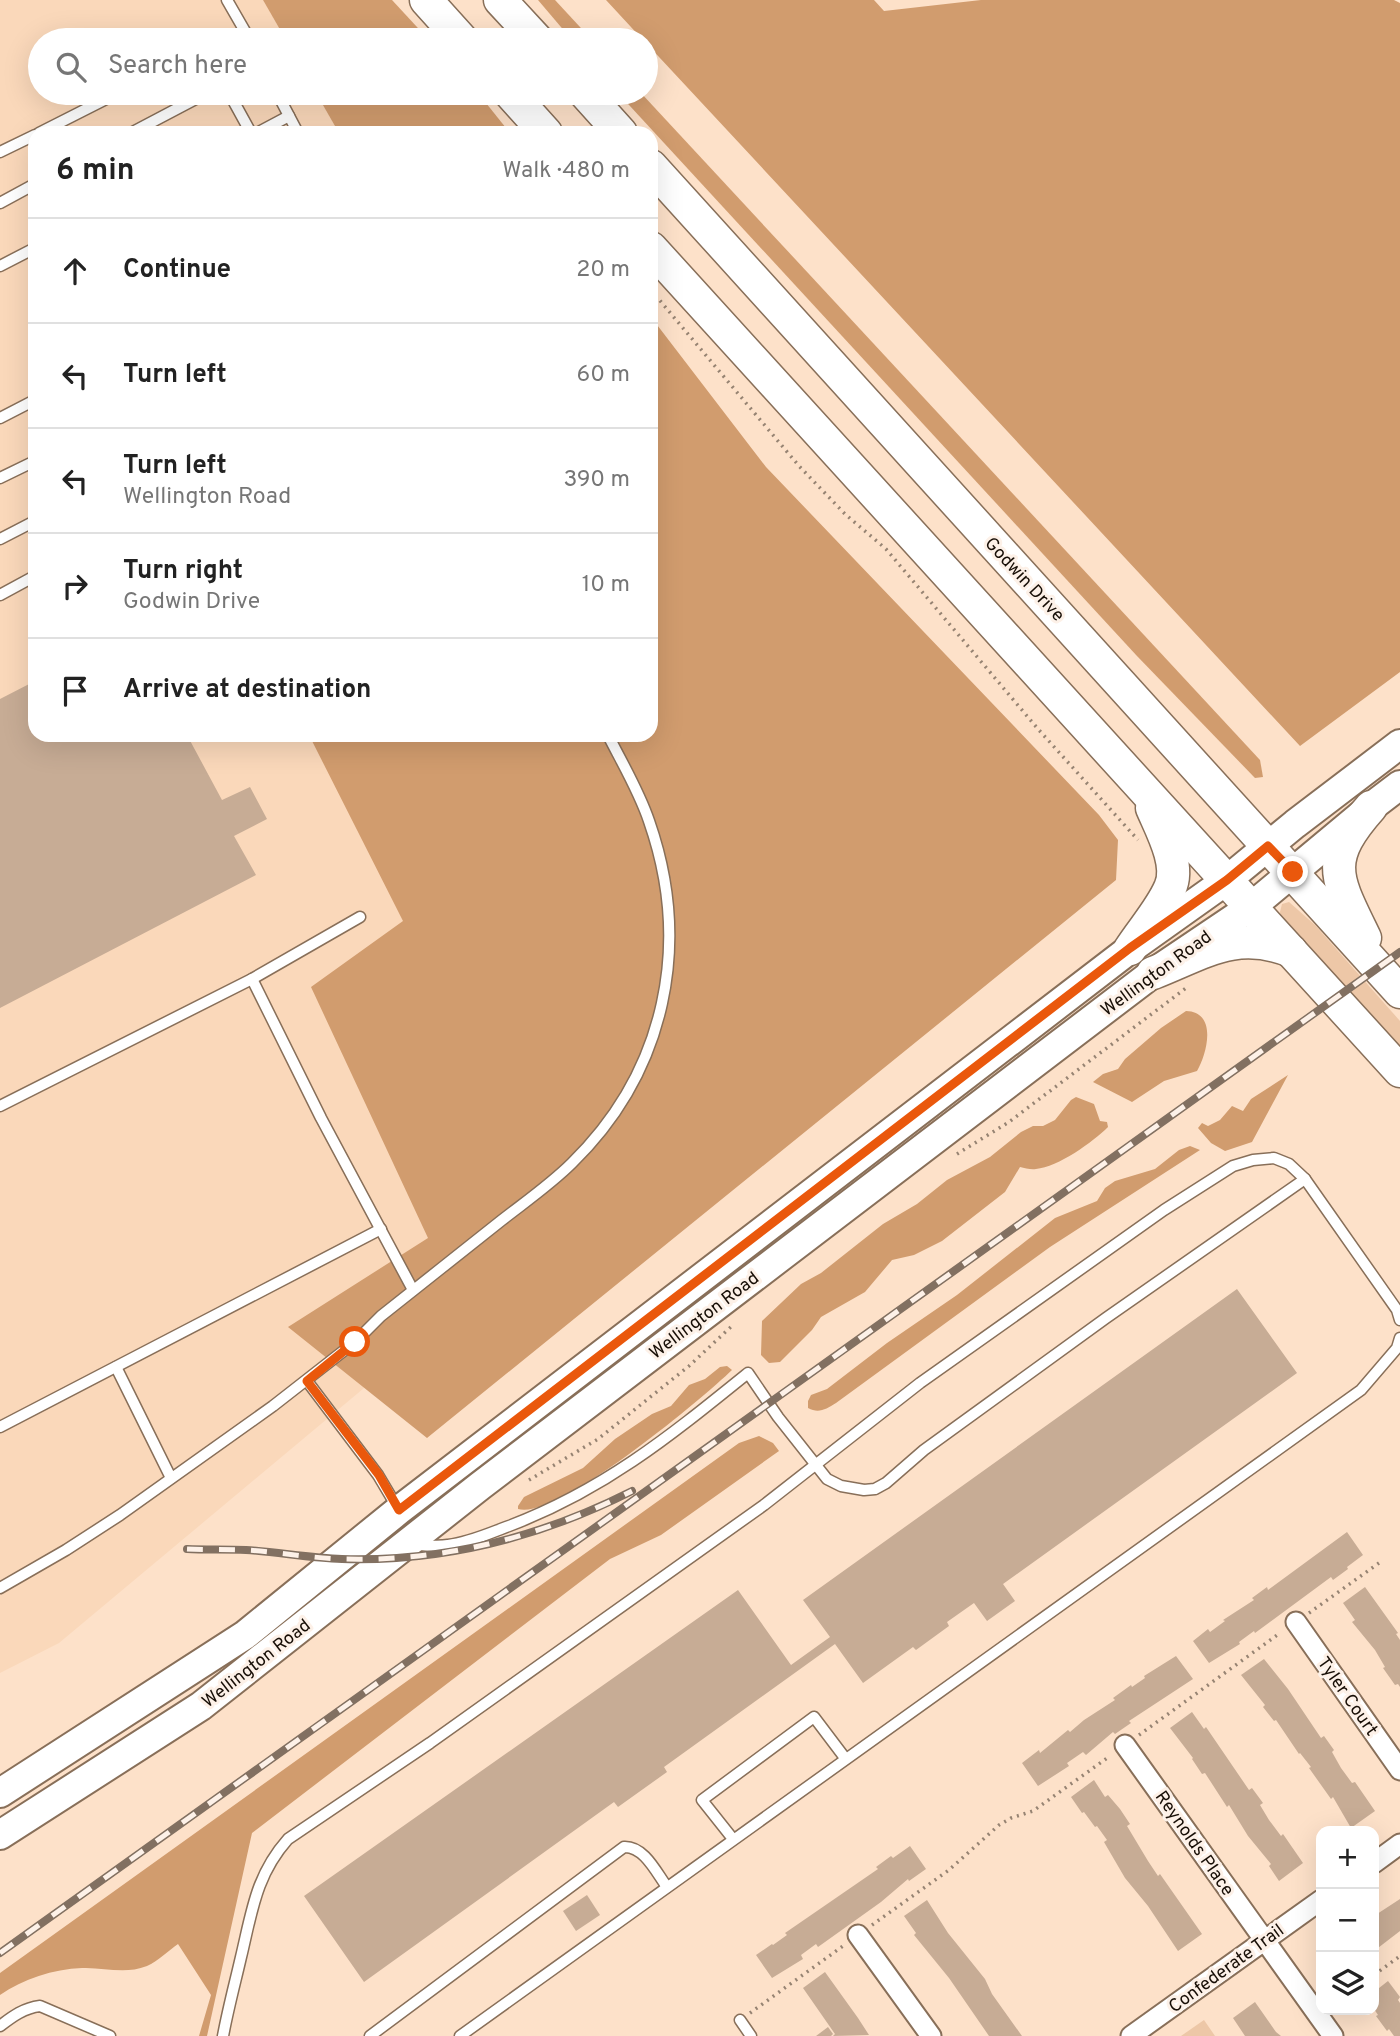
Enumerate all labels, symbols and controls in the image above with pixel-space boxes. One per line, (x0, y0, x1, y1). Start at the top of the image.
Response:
search box (28, 28, 658, 105)
icon: search (52, 48, 90, 86)
text: Search here (108, 50, 247, 83)
text: 6 min (56, 153, 134, 190)
text: Walk · 480 m (502, 157, 630, 186)
icon: ahead (56, 252, 94, 290)
text: Continue (123, 254, 231, 287)
text: 20 m (576, 256, 630, 285)
icon: left (56, 357, 94, 395)
text: Turn left (123, 359, 227, 392)
text: 60 m (577, 361, 630, 390)
text: Turn left (123, 450, 227, 483)
icon: left (56, 462, 94, 500)
text: 390 m (563, 466, 630, 495)
text: Wellington Road (123, 483, 291, 512)
street label: Godwin Drive (979, 533, 1069, 627)
text: Turn right (123, 555, 243, 588)
icon: right (56, 567, 94, 605)
text: 10 m (582, 571, 630, 600)
text: Godwin Drive (123, 588, 260, 617)
icon: arrive (56, 672, 94, 710)
text: Arrive at destination (123, 674, 371, 707)
route end (1277, 856, 1308, 887)
street label: Wellington Road (1097, 926, 1217, 1022)
street label: Wellington Road (645, 1267, 764, 1365)
route start (339, 1326, 370, 1357)
street label: Wellington Road (198, 1615, 316, 1714)
street label: Tyler Court (1311, 1653, 1382, 1741)
street label: Reynolds Place (1149, 1787, 1239, 1901)
map controls (1316, 1826, 1379, 2015)
button: + (1316, 1826, 1379, 1889)
button: − (1316, 1889, 1379, 1952)
street label: Confederate Trail (1165, 1920, 1289, 2019)
button: layers (1316, 1952, 1379, 2015)

